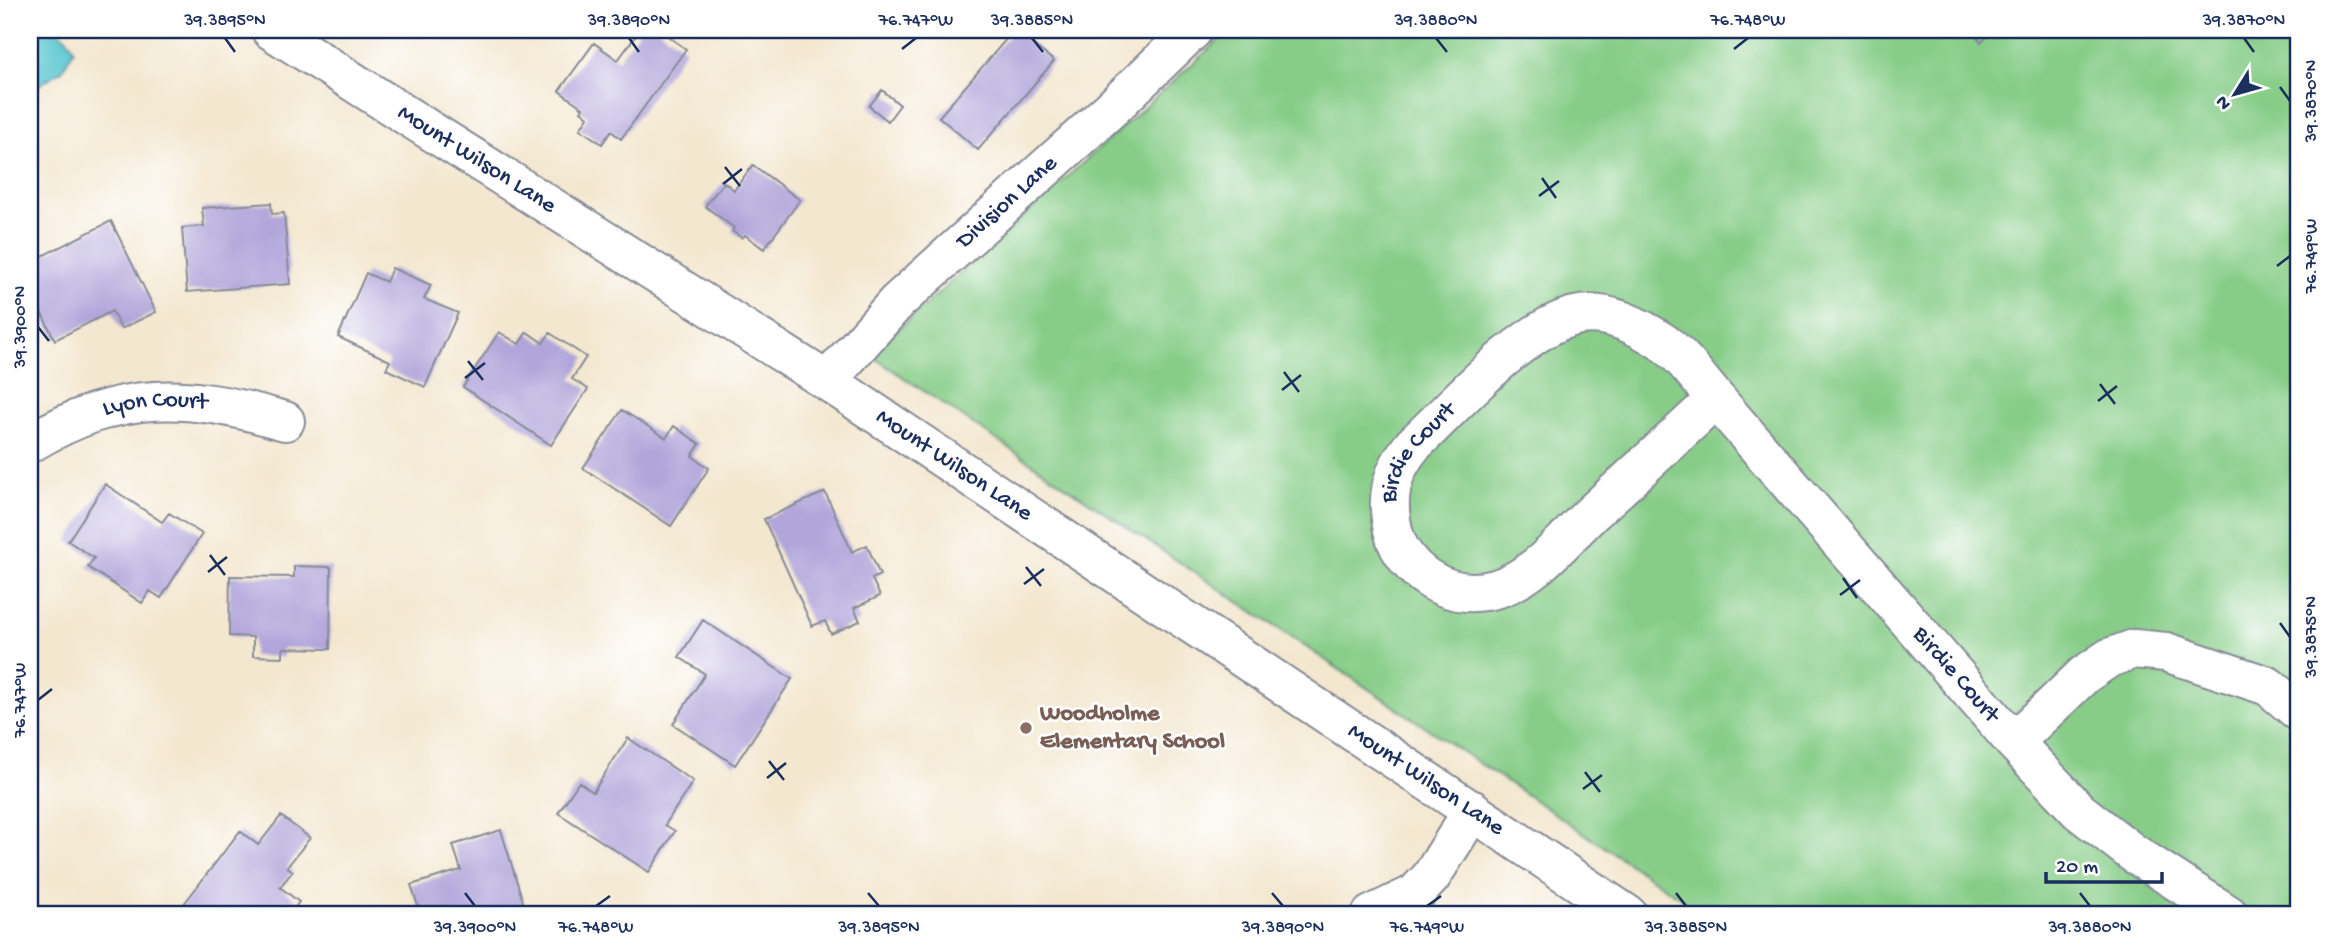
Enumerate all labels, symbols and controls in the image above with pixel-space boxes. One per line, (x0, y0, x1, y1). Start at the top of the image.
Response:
text: 39.3895°N (183, 11, 266, 32)
text: 39.3890°N (587, 11, 670, 32)
text: 76.747°W (878, 11, 953, 32)
text: 39.3885°N (990, 11, 1073, 32)
text: 39.3880°N (1393, 11, 1478, 32)
text: 76.748°W (1709, 11, 1786, 32)
text: 39.3870°N (2202, 11, 2285, 32)
north arrow (2200, 60, 2270, 130)
text: 39.3870°N (2302, 60, 2323, 143)
text: N (2211, 90, 2237, 114)
street label: Mount Wilson Lane (392, 99, 562, 221)
street label: Division Lane (949, 149, 1064, 257)
text: 76.749°W (2302, 219, 2323, 294)
text: 39.3900°N (11, 286, 32, 369)
street label: Lyon Court (99, 386, 211, 424)
street label: Birdie Court (1375, 395, 1464, 505)
street label: Mount Wilson Lane (870, 403, 1038, 529)
text: 39.3875°N (2302, 596, 2323, 679)
street label: Birdie Court (1905, 620, 2007, 731)
text: 76.747°W (11, 663, 32, 738)
place label: Woodholme Elementary School (1039, 700, 1225, 757)
street label: Mount Wilson Lane (1342, 717, 1510, 843)
marker: Woodholme Elementary School (1018, 720, 1034, 736)
scale bar (2046, 840, 2161, 884)
text: 20 m (2056, 856, 2098, 881)
text: 39.3900°N (433, 918, 516, 939)
text: 76.748°W (557, 918, 634, 939)
text: 39.3895°N (837, 918, 920, 939)
text: 39.3890°N (1241, 918, 1324, 939)
text: 76.749°W (1389, 918, 1464, 939)
text: 39.3885°N (1644, 918, 1727, 939)
text: 39.3880°N (2047, 918, 2132, 939)

